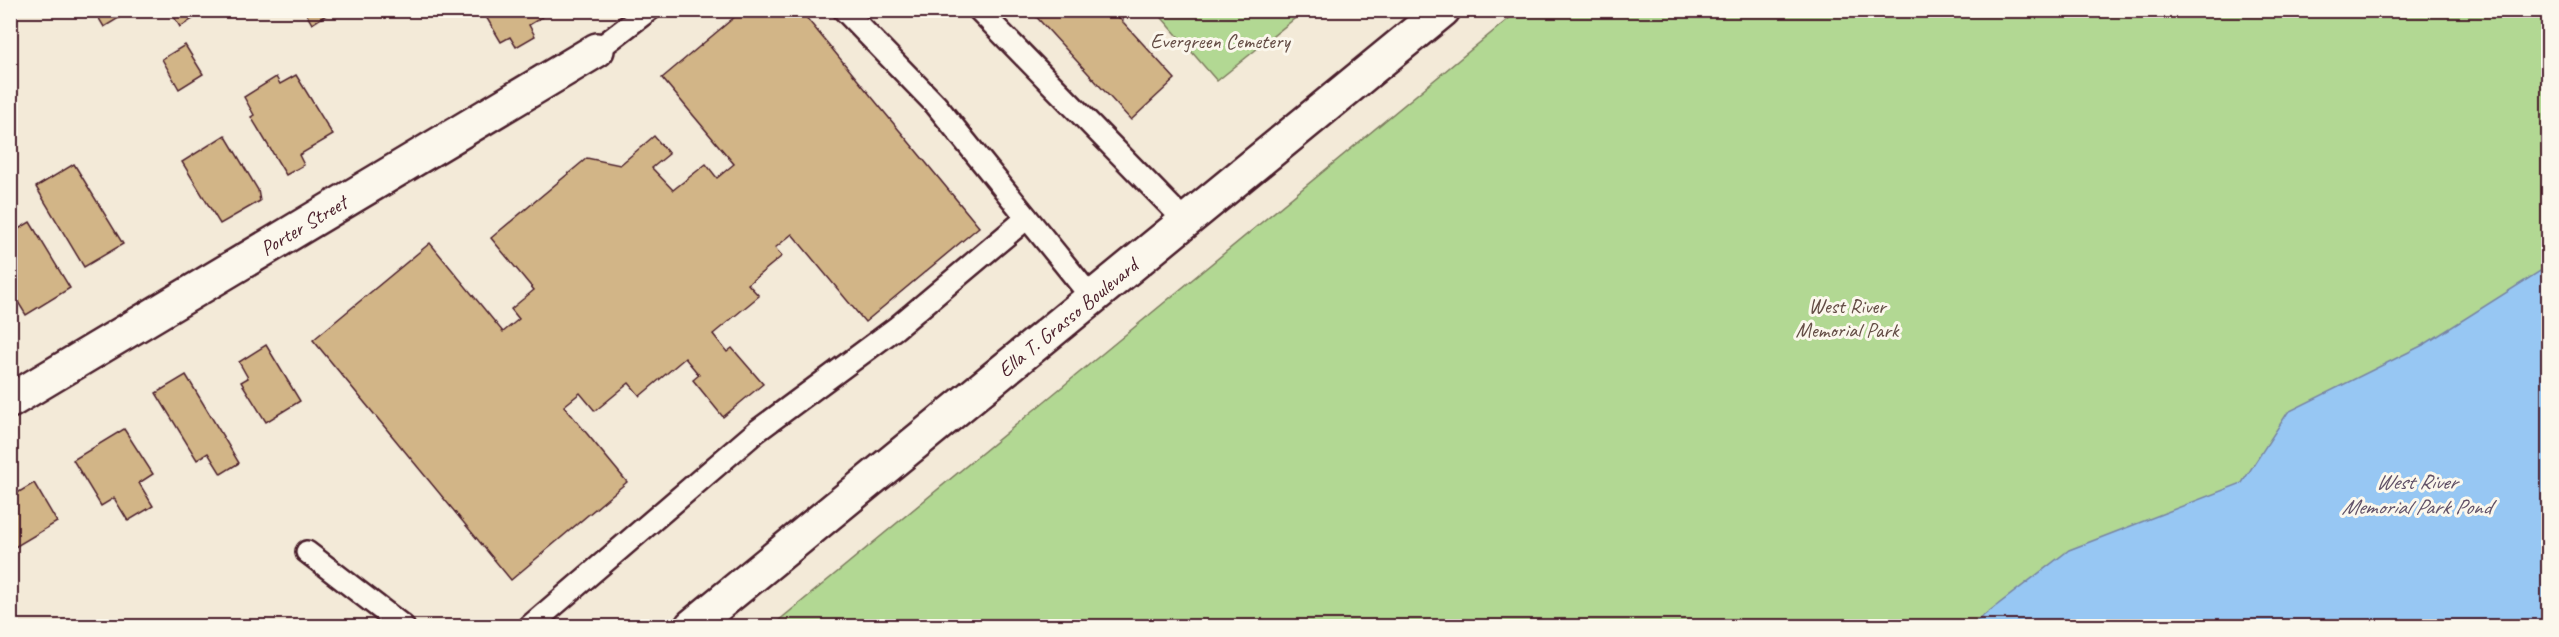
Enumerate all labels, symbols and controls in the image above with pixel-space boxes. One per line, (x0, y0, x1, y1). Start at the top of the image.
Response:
park label: Evergreen Cemetery (1150, 28, 1291, 54)
street label: Porter Street (256, 188, 354, 261)
street label: Ella T. Grasso Boulevard (993, 250, 1146, 383)
park label: West River Memorial Park (1796, 293, 1900, 343)
water label: West River Memorial Park Pond (2341, 468, 2497, 521)

